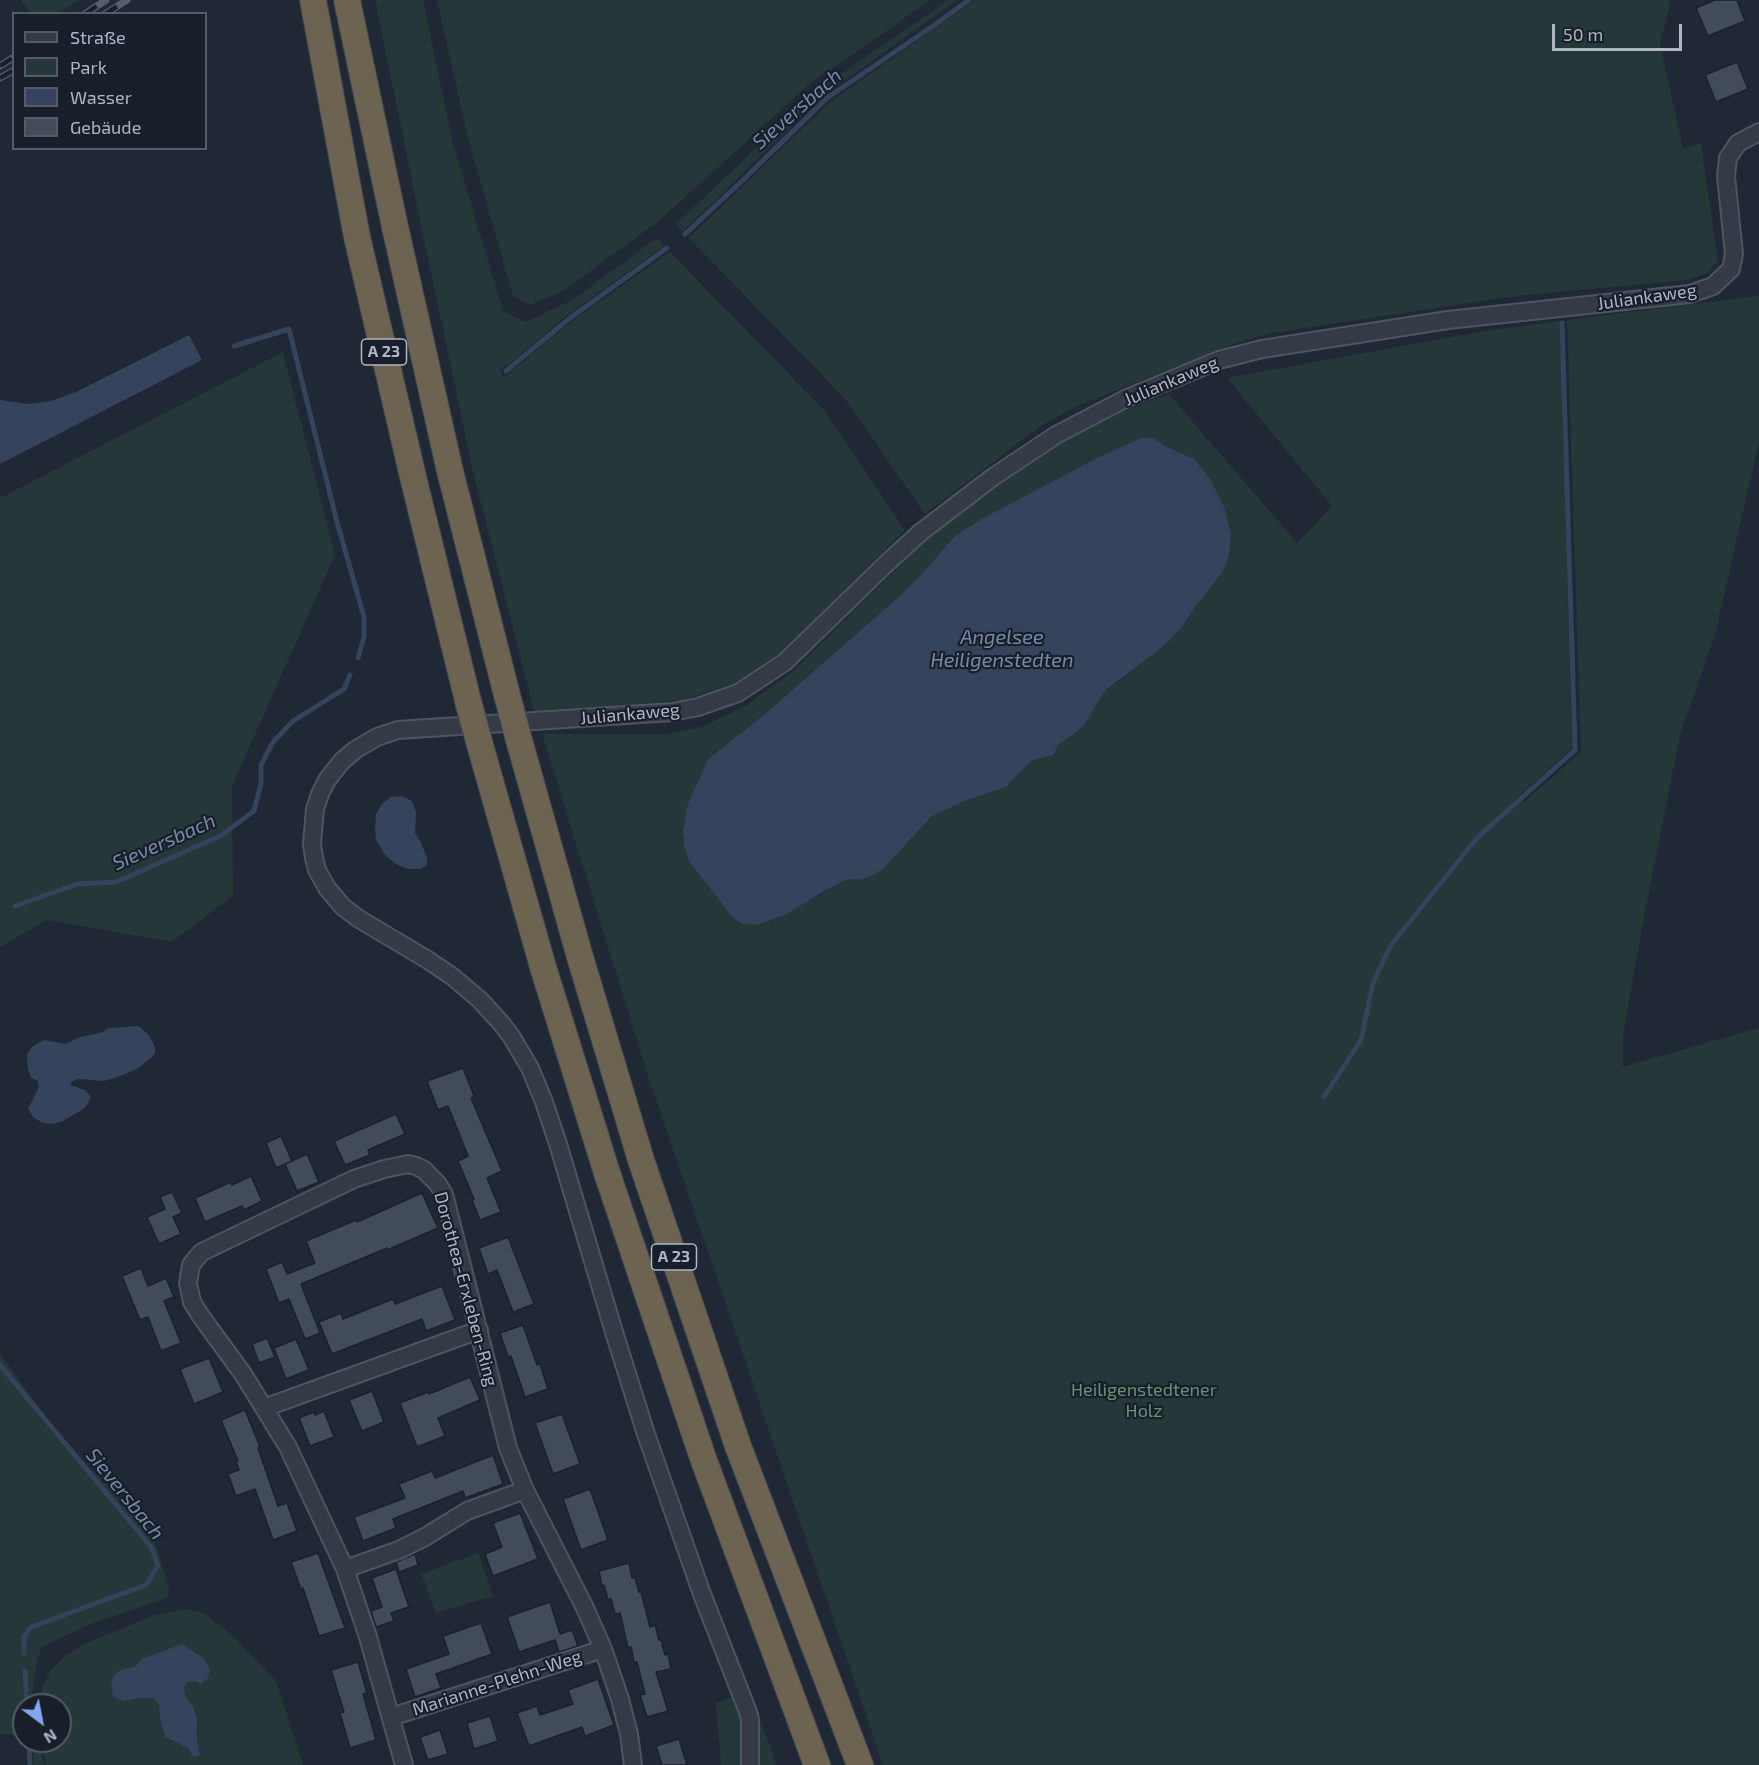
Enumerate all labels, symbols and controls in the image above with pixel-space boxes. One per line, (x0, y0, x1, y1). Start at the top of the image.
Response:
legend (12, 12, 207, 150)
scale bar (1555, 12, 1686, 50)
text: 50 m (1563, 23, 1603, 45)
text: Straße (70, 26, 126, 48)
text: Park (70, 56, 107, 78)
water label: Sieversbach (747, 64, 847, 154)
text: Wasser (70, 86, 132, 108)
text: Gebäude (70, 116, 141, 138)
street label: Juliankaweg (1596, 279, 1698, 315)
road number: A 23 (362, 339, 406, 365)
street label: Juliankaweg (1121, 352, 1221, 410)
water label: Angelsee Heiligenstedten (930, 625, 1074, 672)
street label: Juliankaweg (579, 699, 681, 729)
water label: Sieversbach (109, 809, 219, 875)
street label: Dorothea-Erxleben-Ring (430, 1189, 502, 1389)
road number: A 23 (652, 1244, 696, 1270)
park label: Heiligenstedtener Holz (1071, 1379, 1217, 1422)
water label: Sieversbach (81, 1444, 169, 1544)
street label: Marianne-Plehn-Weg (410, 1645, 584, 1721)
north arrow (12, 1693, 72, 1753)
text: N (41, 1726, 61, 1748)

